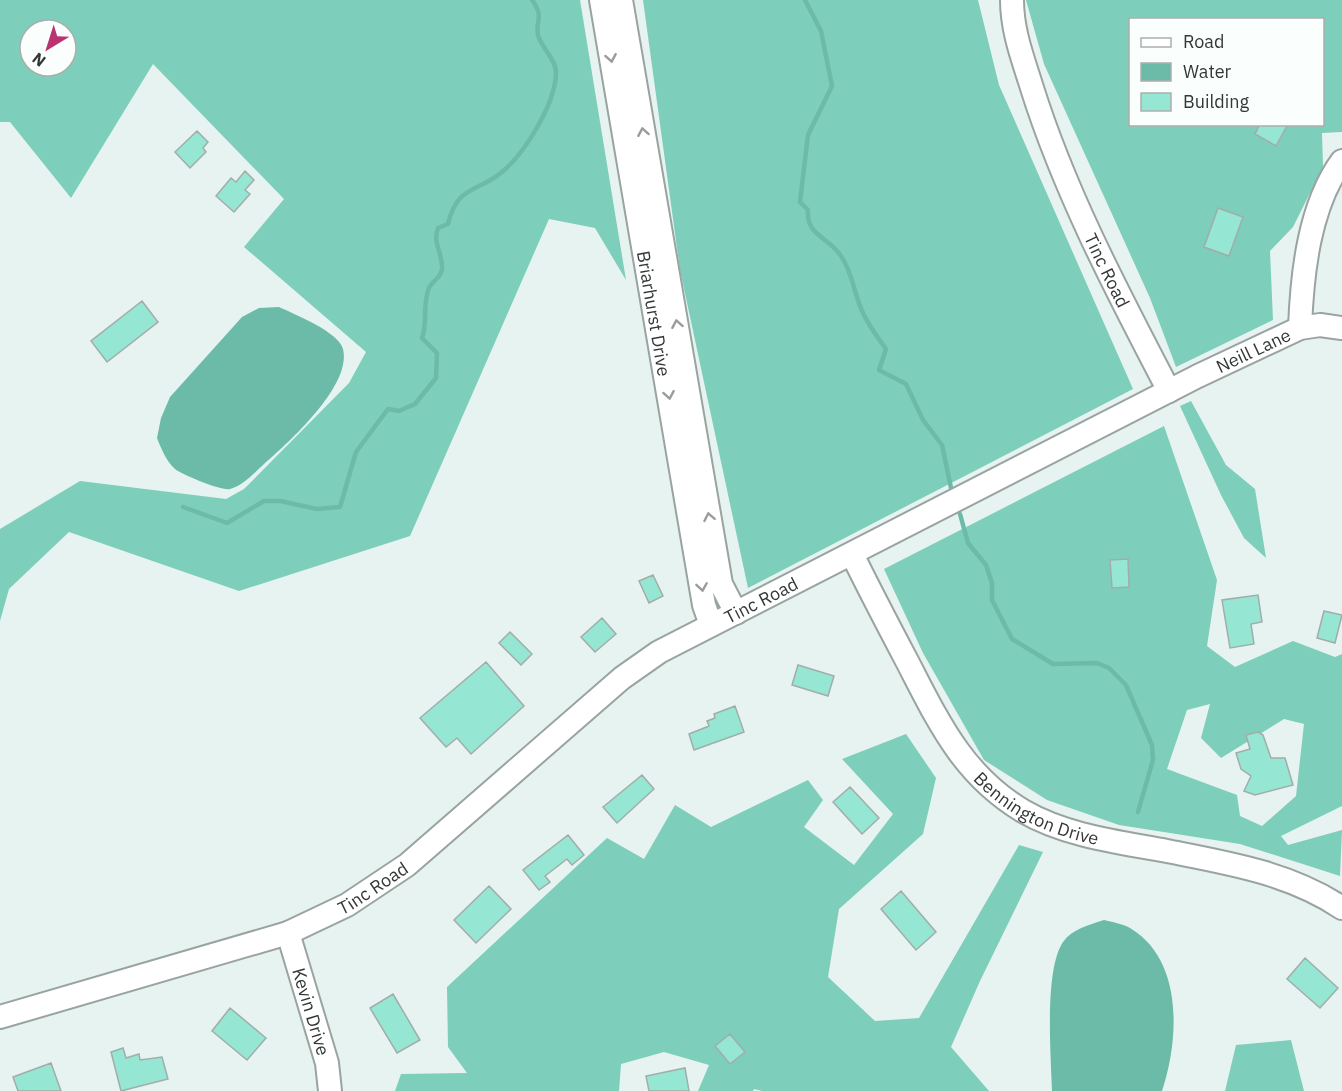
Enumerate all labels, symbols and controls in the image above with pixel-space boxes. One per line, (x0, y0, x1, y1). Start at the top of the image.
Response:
north arrow (18, 18, 78, 78)
legend (1129, 18, 1324, 126)
text: Road (1183, 30, 1224, 53)
text: N (28, 48, 49, 71)
one-way arrow (604, 52, 617, 62)
text: Water (1183, 60, 1232, 83)
text: Building (1183, 90, 1250, 113)
one-way arrow (638, 128, 650, 137)
street label: Tinc Road (1080, 229, 1135, 311)
street label: Briarhurst Drive (632, 249, 676, 378)
one-way arrow (671, 320, 683, 329)
street label: Neill Lane (1212, 323, 1294, 377)
one-way arrow (662, 389, 675, 399)
one-way arrow (703, 512, 716, 522)
street label: Tinc Road (720, 571, 802, 628)
one-way arrow (695, 582, 707, 592)
street label: Bennington Drive (969, 766, 1101, 849)
street label: Tinc Road (334, 856, 412, 919)
street label: Kevin Drive (288, 965, 336, 1058)

